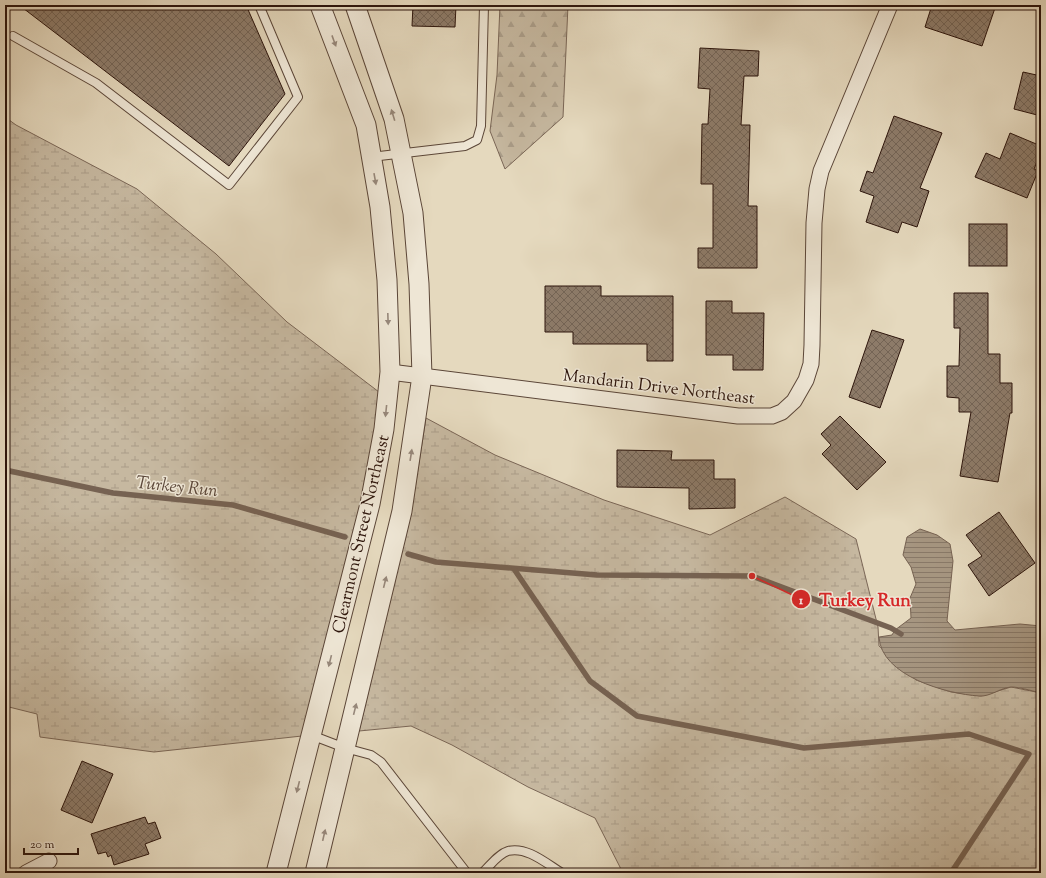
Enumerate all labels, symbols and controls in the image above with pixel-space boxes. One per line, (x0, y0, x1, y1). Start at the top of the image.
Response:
one-way arrow (332, 36, 338, 48)
one-way arrow (390, 109, 396, 121)
one-way arrow (372, 173, 378, 185)
one-way arrow (385, 313, 392, 325)
street label: Mandarin Drive Northeast (562, 364, 756, 412)
one-way arrow (383, 405, 390, 417)
street label: Clearmont Street Northeast (327, 433, 397, 636)
one-way arrow (408, 449, 414, 461)
water label: Turkey Run (135, 471, 220, 505)
one-way arrow (382, 576, 388, 588)
callout: Turkey Run (791, 584, 919, 614)
text: Turkey Run (819, 589, 911, 615)
text: 1 (798, 592, 804, 610)
one-way arrow (327, 655, 333, 667)
one-way arrow (352, 702, 358, 715)
one-way arrow (295, 781, 301, 793)
one-way arrow (322, 829, 328, 841)
scale bar (24, 830, 78, 856)
text: 20 m (30, 836, 55, 854)

